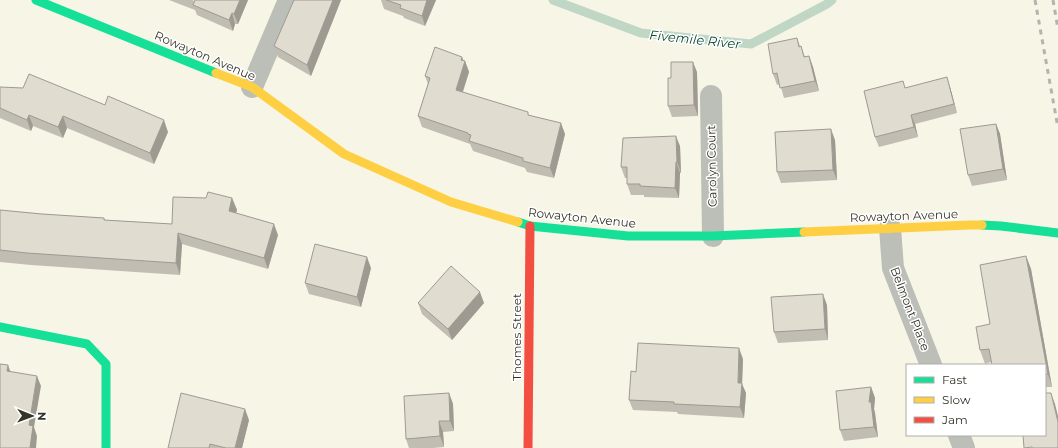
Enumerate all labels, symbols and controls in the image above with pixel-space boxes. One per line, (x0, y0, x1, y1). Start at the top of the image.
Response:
water label: Fivemile River (649, 26, 742, 52)
street label: Rowayton Avenue (152, 27, 258, 84)
street label: Carolyn Court (703, 125, 720, 207)
street label: Rowayton Avenue (527, 204, 637, 231)
street label: Rowayton Avenue (850, 206, 958, 225)
street label: Belmont Place (888, 265, 933, 353)
street label: Thomes Street (509, 293, 524, 381)
legend (906, 364, 1046, 436)
text: Fast (942, 372, 967, 387)
text: Slow (942, 392, 971, 407)
north arrow (12, 396, 52, 436)
text: N (35, 412, 49, 421)
text: Jam (941, 412, 968, 427)

